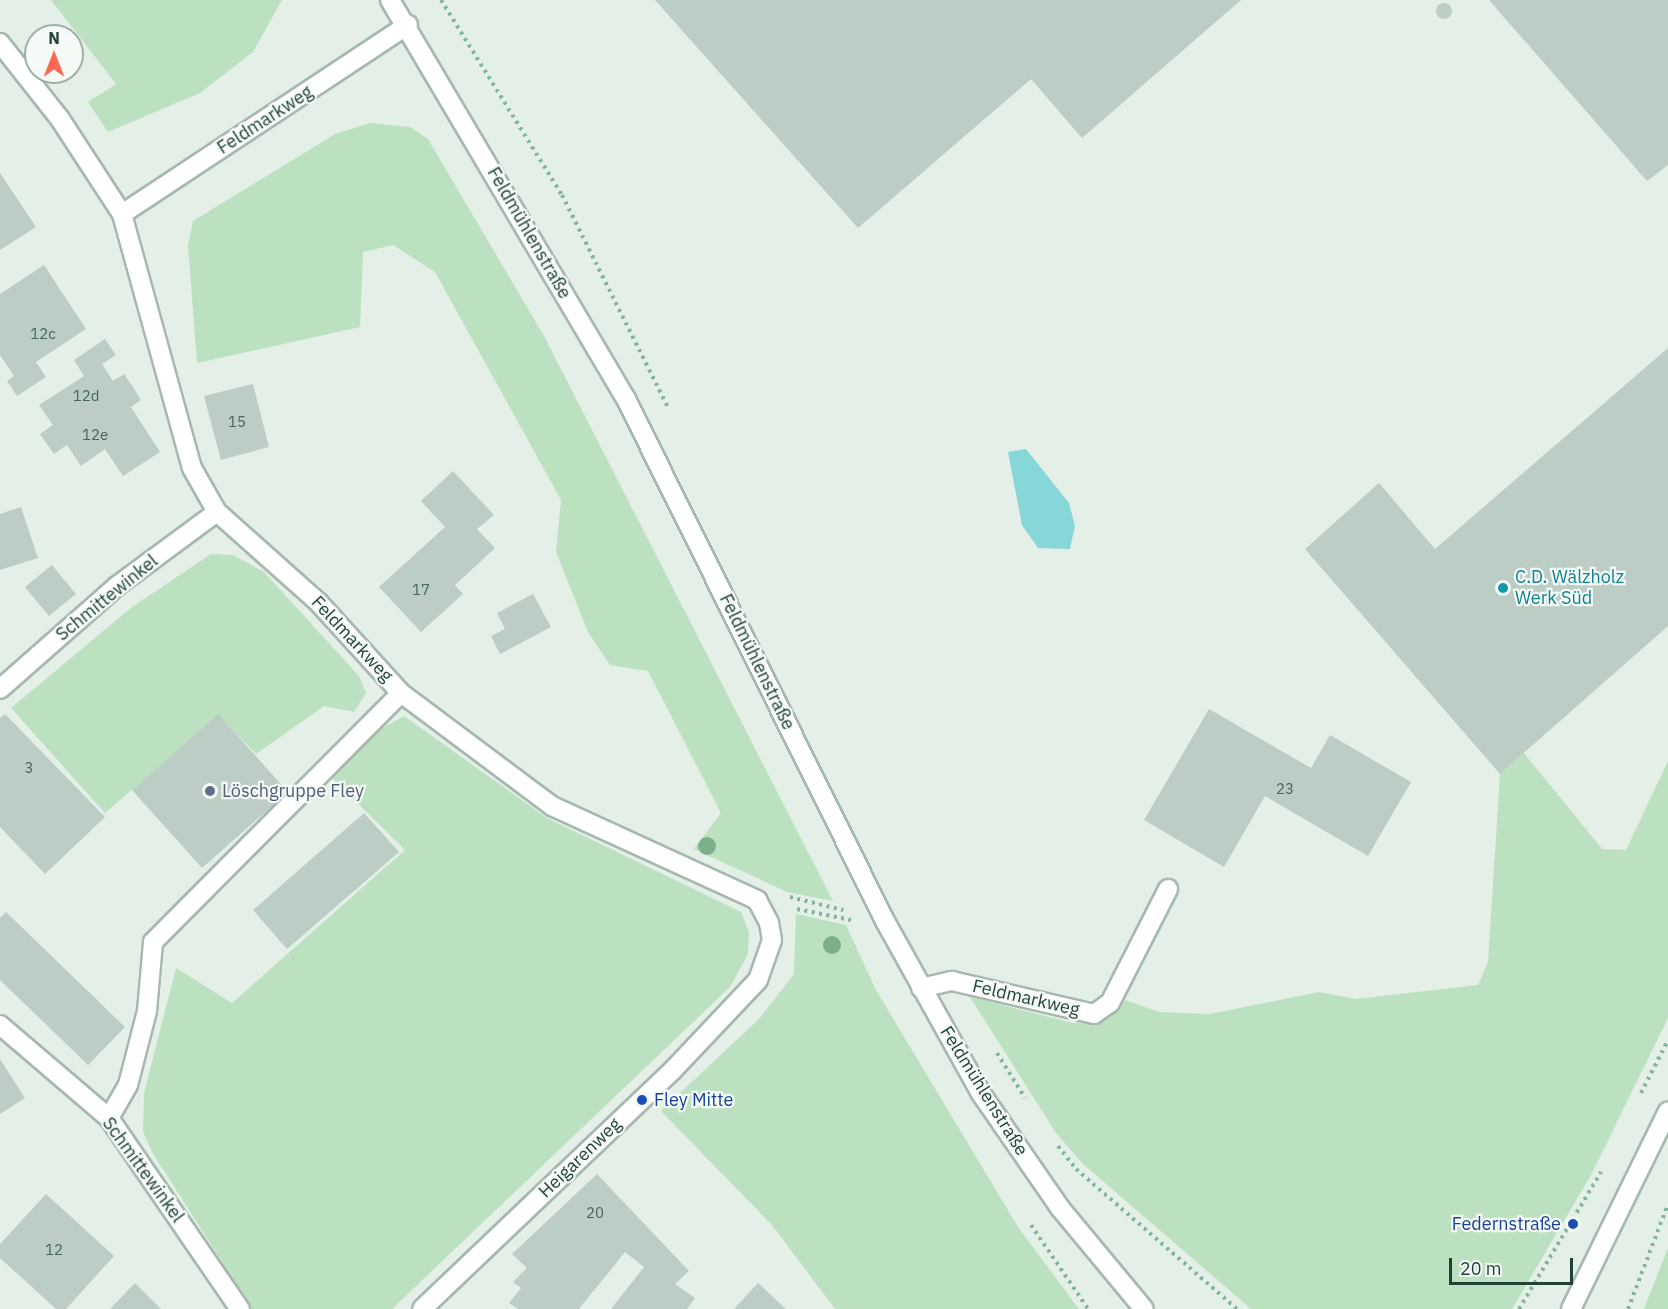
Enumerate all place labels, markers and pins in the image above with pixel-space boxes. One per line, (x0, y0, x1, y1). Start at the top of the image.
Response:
place label: C.D. Wälzholz Werk Süd (1515, 567, 1624, 610)
marker: C.D. Wälzholz Werk Süd (1496, 581, 1510, 595)
place label: Löschgruppe Fley (222, 780, 364, 802)
marker: Löschgruppe Fley (203, 784, 217, 798)
place label: Fley Mitte (654, 1089, 733, 1111)
marker: Fley Mitte (635, 1093, 649, 1107)
place label: Federnstraße (1452, 1213, 1561, 1235)
marker: Federnstraße (1566, 1217, 1580, 1231)

